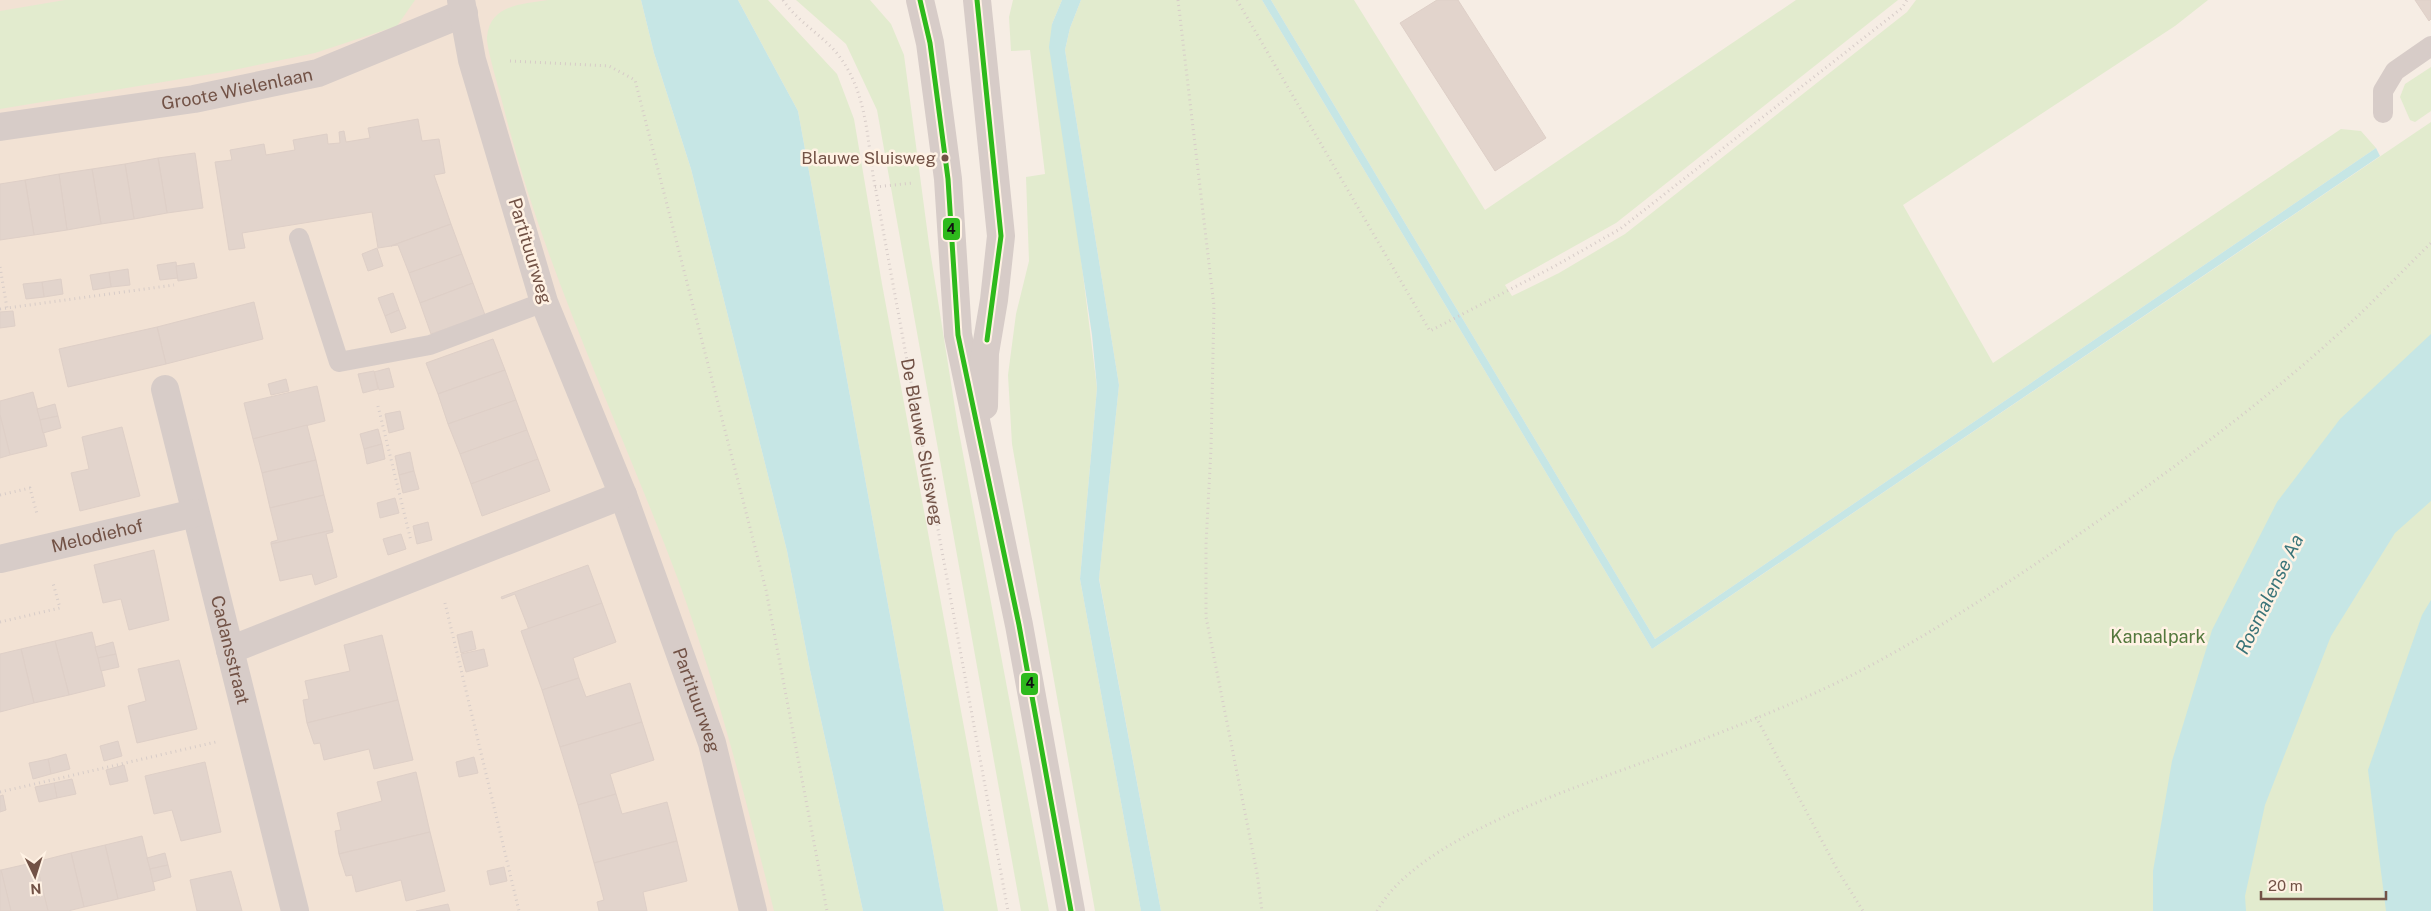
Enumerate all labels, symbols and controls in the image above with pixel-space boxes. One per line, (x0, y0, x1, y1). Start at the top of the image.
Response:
street label: Groote Wielenlaan (160, 63, 314, 114)
place label: Blauwe Sluisweg (801, 148, 936, 168)
marker: Blauwe Sluisweg (940, 153, 950, 163)
street label: Partituurweg (504, 195, 557, 306)
line badge: 4 (942, 217, 961, 241)
text: 4 (946, 221, 956, 237)
street label: De Blauwe Sluisweg (897, 356, 948, 527)
street label: Melodiehof (49, 515, 145, 557)
water label: Rosmalense Aa (2230, 530, 2308, 658)
street label: Cadansstraat (207, 593, 254, 707)
park label: Kanaalpark (2110, 626, 2206, 647)
street label: Partituurweg (669, 645, 725, 755)
line badge: 4 (1020, 672, 1039, 696)
text: 4 (1025, 675, 1035, 691)
north arrow (10, 851, 60, 901)
scale bar (2261, 868, 2386, 900)
text: 20 m (2268, 877, 2303, 894)
text: N (30, 881, 42, 897)

